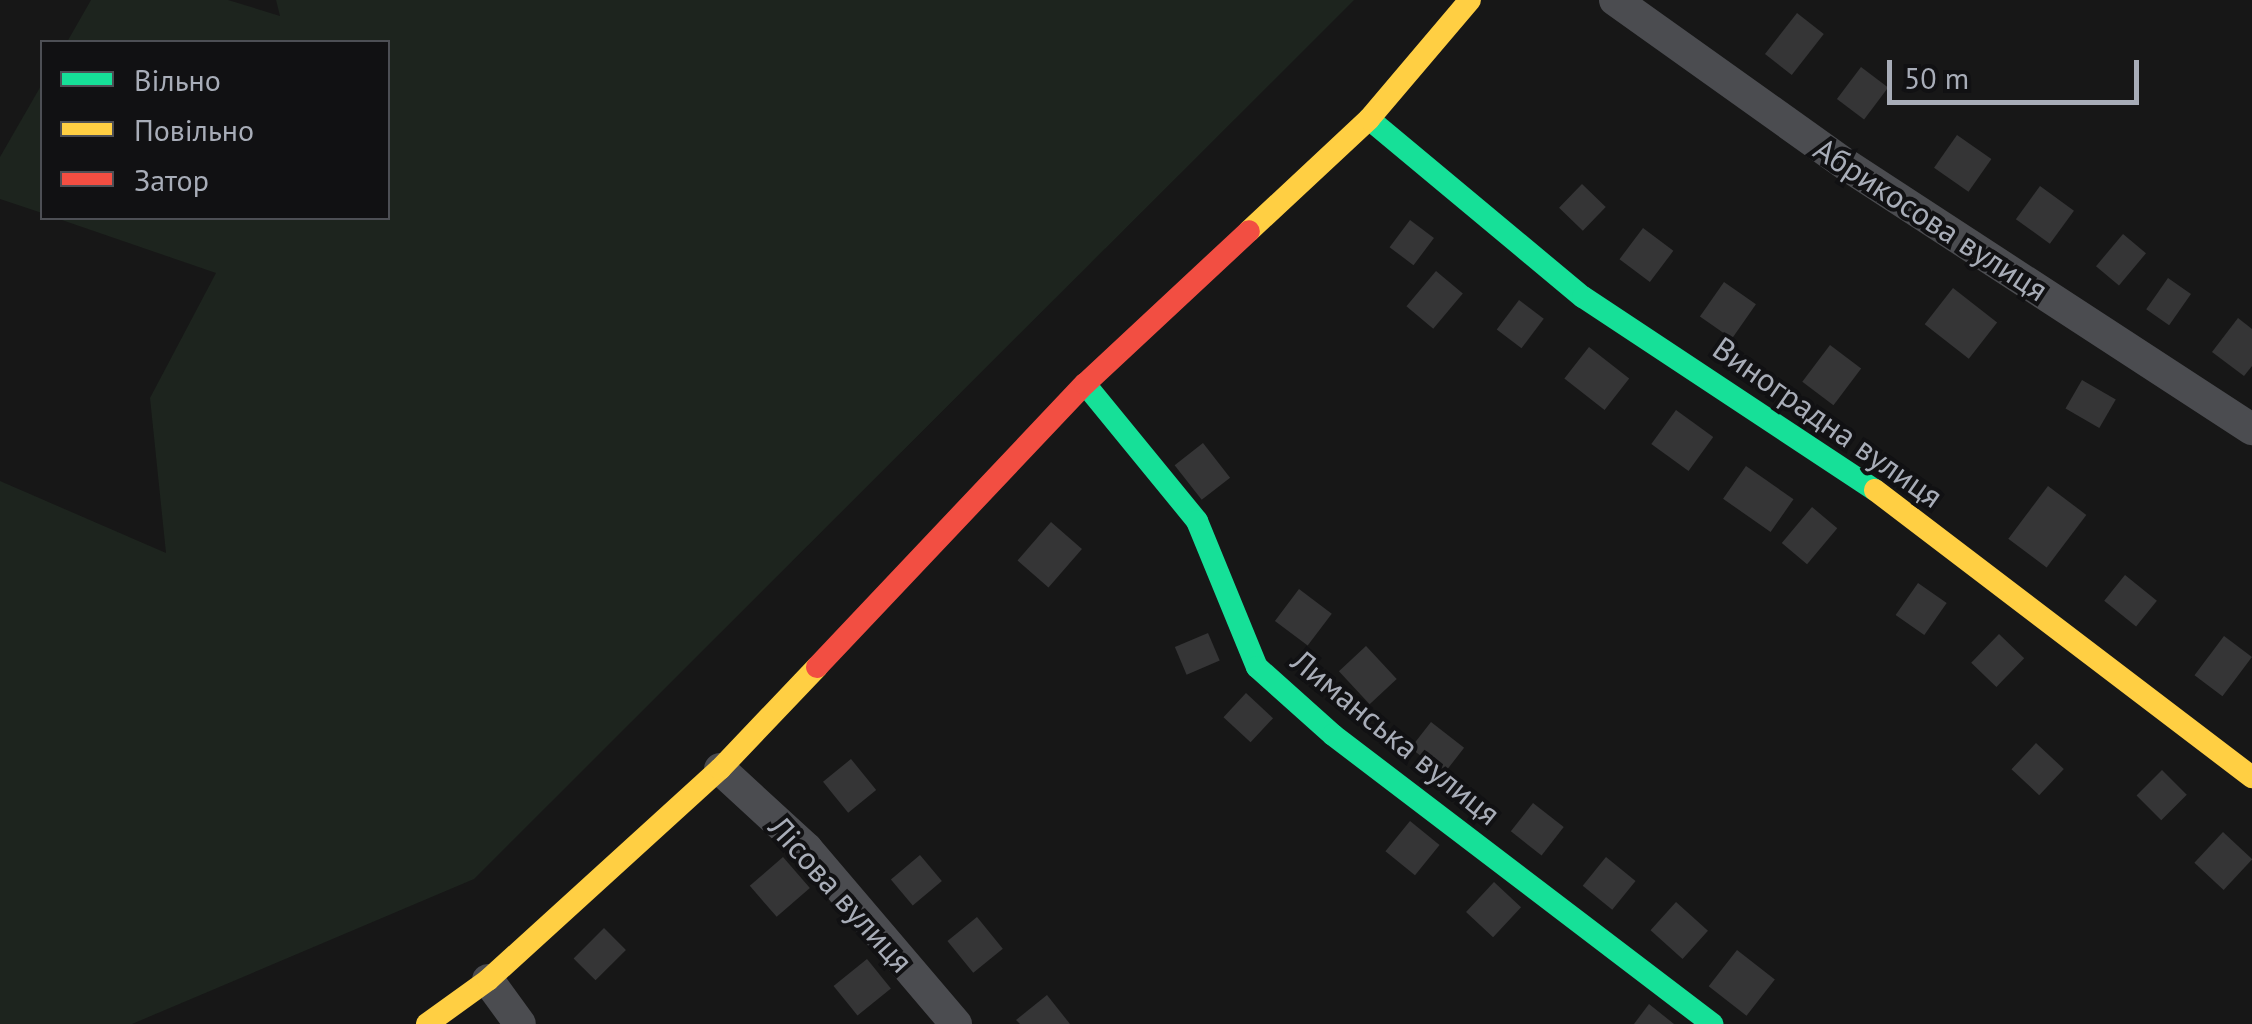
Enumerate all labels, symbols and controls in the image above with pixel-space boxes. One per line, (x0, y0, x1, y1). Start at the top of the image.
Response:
legend (40, 40, 390, 220)
scale bar (1892, 40, 2144, 102)
text: 50 m (1904, 58, 1969, 97)
text: Вільно (134, 60, 221, 99)
text: Повільно (134, 110, 254, 149)
street label: Абрикосова вулиця (1807, 129, 2055, 309)
text: Затор (134, 160, 209, 199)
street label: Виноградна вулиця (1706, 328, 1950, 516)
street label: Лиманська вулиця (1284, 641, 1508, 833)
street label: Лісова вулиця (761, 808, 921, 980)

